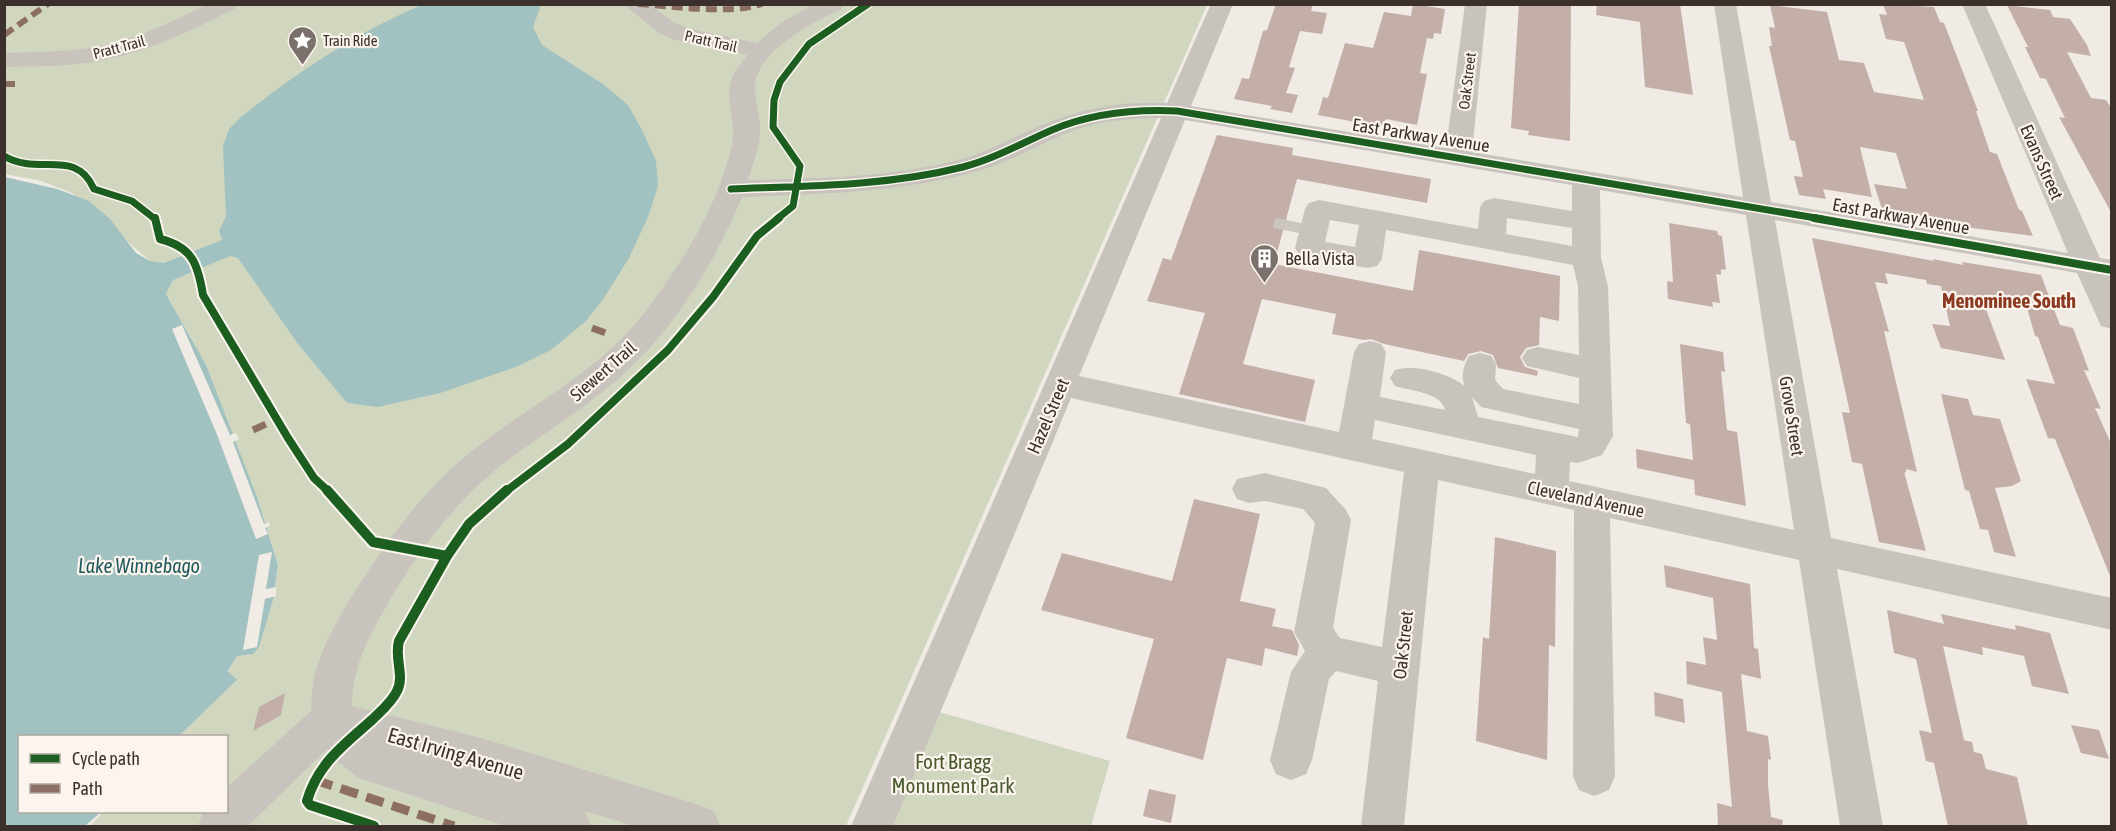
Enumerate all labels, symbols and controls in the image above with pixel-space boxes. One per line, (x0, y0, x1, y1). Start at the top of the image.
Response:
place icon: Train Ride (286, 24, 318, 66)
street label: Pratt Trail (683, 27, 739, 55)
street label: Pratt Trail (91, 32, 147, 62)
place label: Train Ride (323, 32, 378, 49)
street label: Oak Street (1455, 52, 1479, 110)
street label: East Parkway Avenue (1351, 114, 1491, 156)
street label: Evans Street (2016, 121, 2068, 203)
street label: East Parkway Avenue (1831, 194, 1971, 238)
building icon: Bella Vista (1248, 242, 1280, 284)
place label: Bella Vista (1285, 248, 1355, 269)
district label: Menominee South (1942, 289, 2076, 312)
street label: Siewert Trail (566, 337, 640, 405)
street label: Hazel Street (1023, 375, 1073, 457)
street label: Grove Street (1775, 375, 1809, 457)
street label: Cleveland Avenue (1526, 476, 1646, 522)
water label: Lake Winnebago (78, 554, 200, 577)
street label: Oak Street (1389, 610, 1417, 680)
street label: East Irving Avenue (385, 722, 527, 784)
legend (18, 735, 228, 813)
text: Cycle path (72, 748, 140, 769)
park label: Fort Bragg Monument Park (891, 749, 1015, 797)
text: Path (72, 778, 103, 799)

